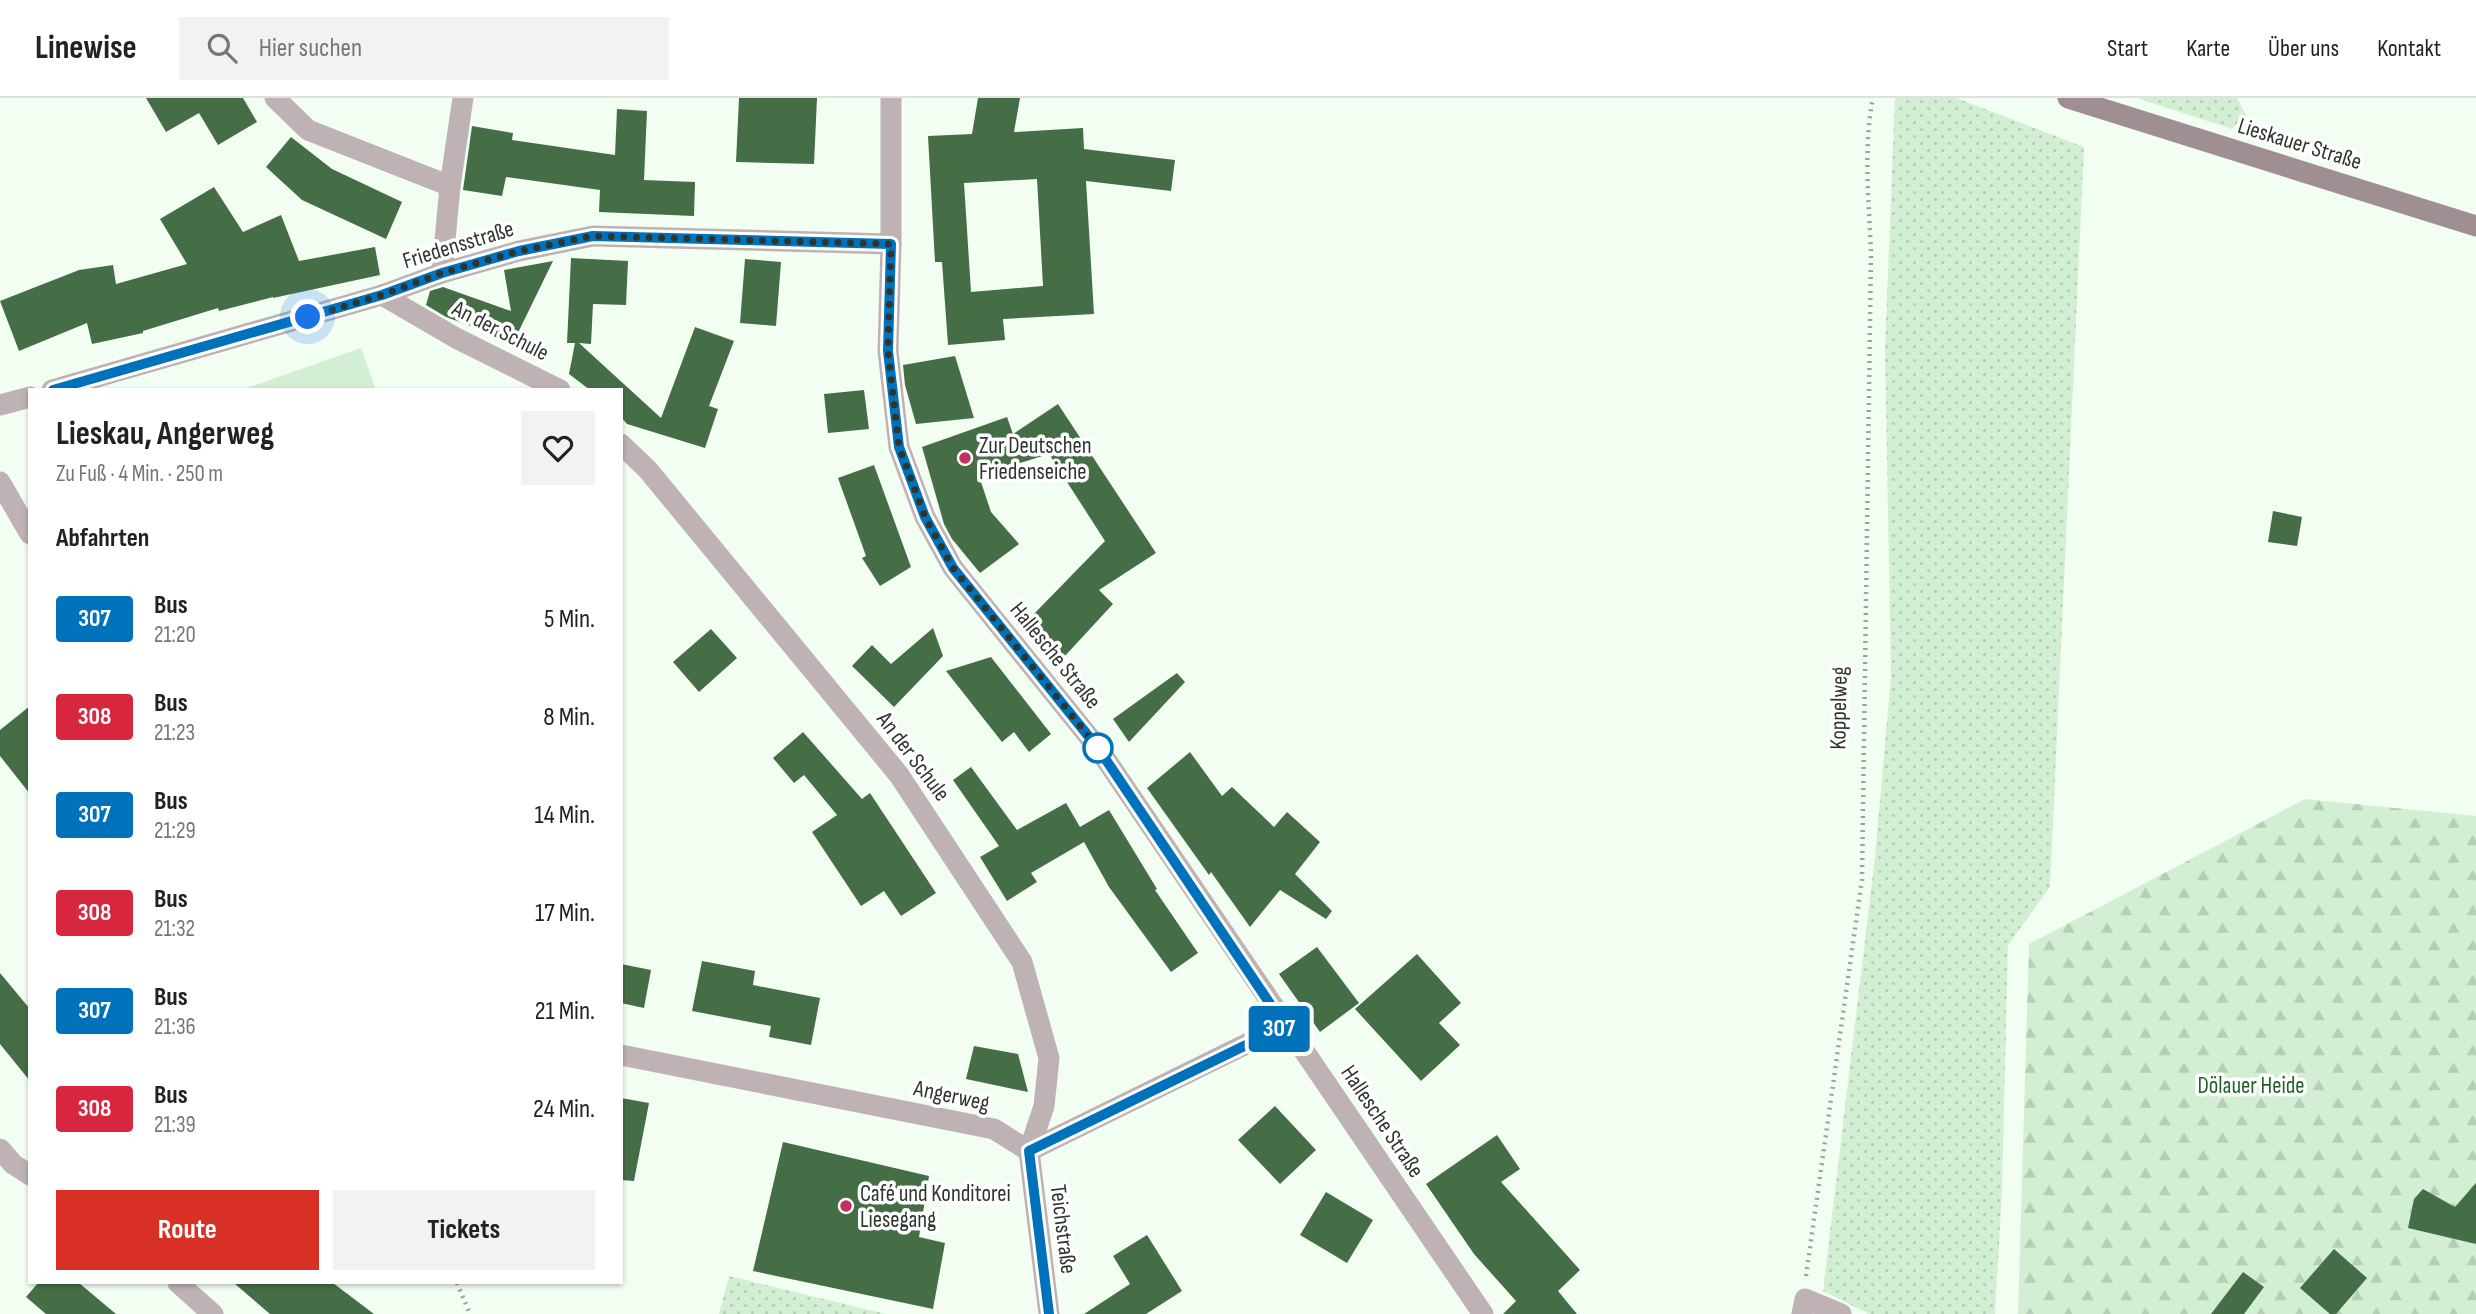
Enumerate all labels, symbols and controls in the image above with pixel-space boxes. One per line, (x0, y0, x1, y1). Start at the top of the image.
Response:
search box (179, 17, 669, 80)
text: Linewise (35, 28, 137, 68)
icon: search (203, 29, 241, 67)
text: Hier suchen (259, 33, 362, 64)
text: Start (2107, 34, 2148, 63)
text: Karte (2186, 34, 2230, 63)
text: Über uns (2268, 34, 2339, 63)
text: Kontakt (2377, 34, 2441, 63)
street label: Lieskauer Straße (2234, 112, 2365, 176)
street label: Friedensstraße (399, 215, 517, 275)
street label: An der Schule (447, 294, 554, 367)
your location (290, 299, 325, 334)
button: heart (521, 411, 595, 485)
text: Lieskau, Angerweg (56, 414, 274, 454)
place label: Zur Deutschen Friedenseiche (979, 432, 1092, 486)
marker: Zur Deutschen Friedenseiche (957, 450, 973, 466)
text: Zu Fuß · 4 Min. · 250 m (56, 460, 223, 488)
text: Abfahrten (56, 523, 149, 554)
text: Bus (154, 590, 188, 621)
street label: Hallesche Straße (1004, 597, 1107, 715)
text: 307 (78, 604, 111, 633)
text: 5 Min. (544, 604, 595, 635)
text: 21:20 (154, 621, 196, 649)
street label: Koppelweg (1824, 666, 1854, 750)
text: Bus (154, 688, 188, 719)
text: 308 (78, 702, 111, 731)
text: 8 Min. (543, 702, 595, 733)
street label: An der Schule (870, 705, 956, 807)
text: 21:23 (154, 719, 195, 747)
unlabelled marker (1083, 733, 1113, 763)
text: Bus (154, 786, 188, 817)
text: 307 (78, 800, 111, 829)
text: 14 Min. (535, 800, 595, 831)
text: 21:29 (154, 817, 196, 845)
text: Bus (154, 884, 188, 915)
text: 308 (78, 898, 111, 927)
text: 17 Min. (535, 898, 595, 929)
text: 21:32 (154, 915, 195, 943)
text: Bus (154, 982, 188, 1013)
text: 307 (78, 996, 111, 1025)
text: 21 Min. (535, 996, 595, 1027)
line badge: 307 (1239, 1006, 1319, 1052)
text: 21:36 (154, 1013, 196, 1041)
text: 307 (1263, 1014, 1295, 1043)
street label: Hallesche Straße (1334, 1060, 1430, 1183)
park label: Dölauer Heide (2197, 1072, 2305, 1100)
street label: Angerweg (910, 1074, 992, 1118)
text: Bus (154, 1080, 188, 1111)
text: 308 (78, 1094, 111, 1123)
text: 24 Min. (533, 1094, 595, 1125)
text: 21:39 (154, 1111, 196, 1139)
place label: Café und Konditorei Liesegang (860, 1180, 1011, 1234)
street label: Teichstraße (1044, 1183, 1082, 1275)
button: Route (56, 1190, 319, 1270)
button: Tickets (333, 1190, 595, 1270)
marker: Café und Konditorei Liesegang (838, 1198, 854, 1214)

